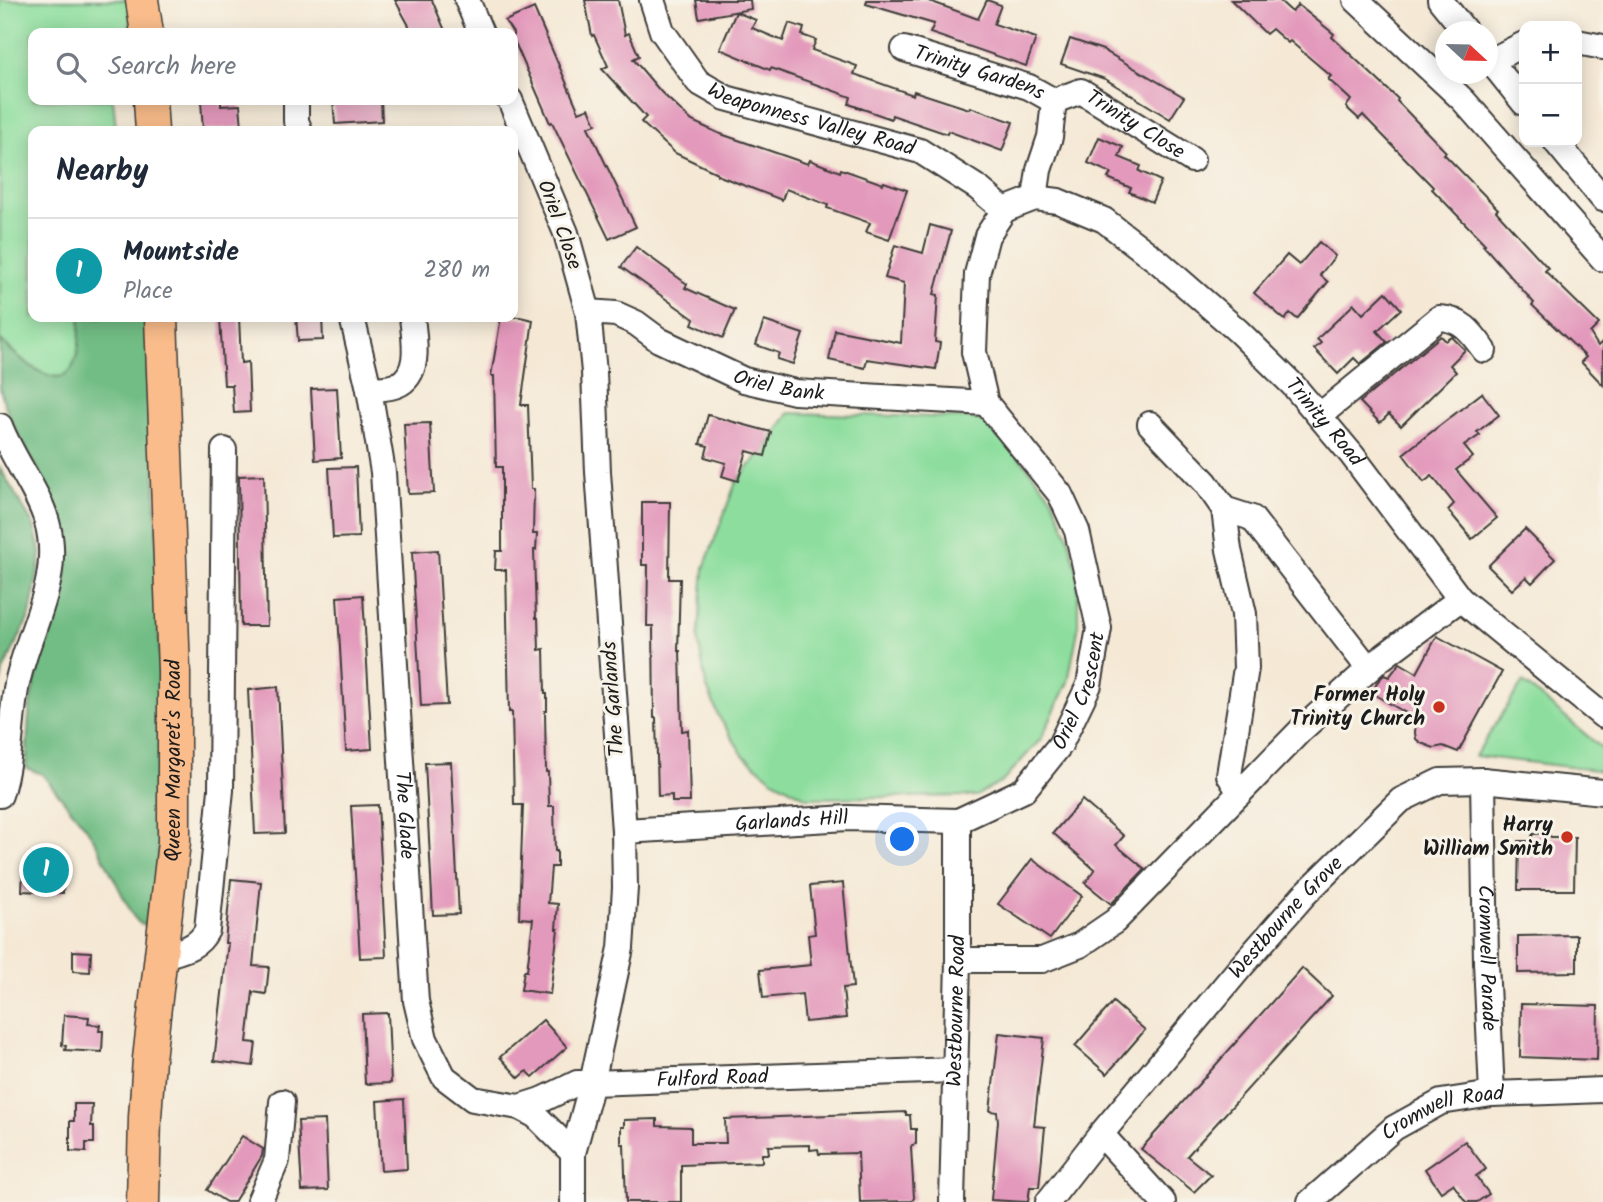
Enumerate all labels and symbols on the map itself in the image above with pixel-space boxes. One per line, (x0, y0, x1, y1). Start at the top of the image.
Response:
north arrow (1435, 21, 1498, 84)
street label: Trinity Gardens (910, 36, 1051, 109)
street label: Weaponness Valley Road (701, 74, 919, 165)
street label: Trinity Close (1079, 81, 1192, 168)
street label: Oriel Close (528, 175, 591, 275)
street label: Oriel Bank (727, 361, 825, 410)
street label: Trinity Road (1277, 370, 1372, 474)
street label: Oriel Crescent (1043, 629, 1115, 756)
street label: The Garlands (594, 640, 634, 758)
street label: Queen Margaret's Road (155, 658, 191, 864)
place label: Former Holy Trinity Church (1290, 679, 1425, 736)
marker: Former Holy Trinity Church (1431, 699, 1447, 715)
street label: The Glade (385, 770, 424, 861)
street label: Garlands Hill (734, 802, 849, 841)
place label: Harry William Smith (1423, 809, 1553, 866)
your location (885, 822, 919, 856)
marker: Harry William Smith (1559, 829, 1575, 845)
pin: 1 (23, 844, 69, 896)
street label: Westbourne Grove (1221, 848, 1352, 986)
street label: Cromwell Parade (1468, 885, 1506, 1032)
street label: Westbourne Road (938, 935, 975, 1087)
street label: Fulford Road (656, 1060, 769, 1097)
street label: Cromwell Road (1373, 1077, 1505, 1149)

